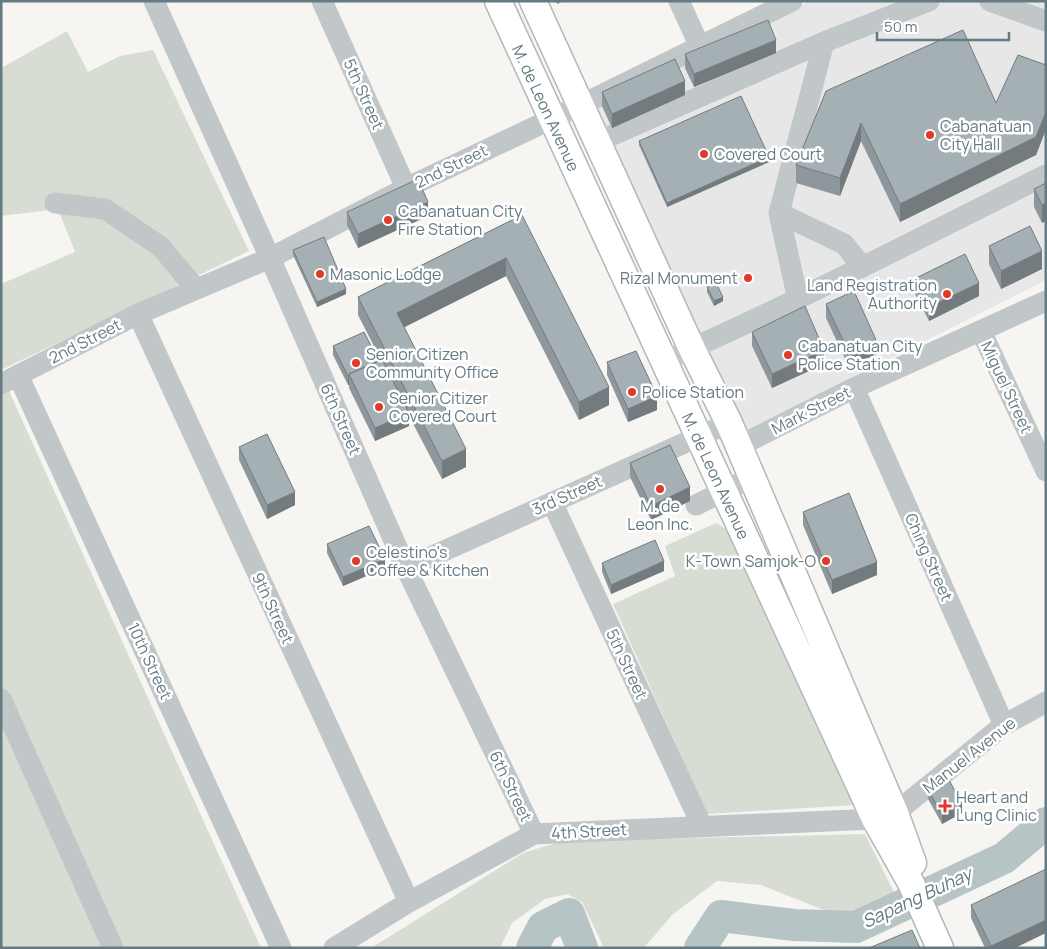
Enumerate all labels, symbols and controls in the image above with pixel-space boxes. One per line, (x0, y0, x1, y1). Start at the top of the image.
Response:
scale bar (877, 10, 1010, 42)
text: 50 m (884, 16, 918, 37)
street label: M. de Leon Avenue (507, 41, 585, 175)
street label: 5th Street (339, 55, 389, 133)
place label: Cabanatuan City Hall (940, 115, 1031, 155)
marker: Cabanatuan City Hall (924, 129, 936, 141)
street label: 2nd Street (411, 139, 491, 193)
place label: Covered Court (714, 143, 822, 165)
marker: Covered Court (698, 148, 710, 160)
place label: Cabanatuan City Fire Station (398, 200, 523, 240)
marker: Cabanatuan City Fire Station (382, 214, 394, 226)
place label: Masonic Lodge (330, 263, 441, 285)
place label: Rizal Monument (620, 267, 738, 289)
marker: Masonic Lodge (314, 268, 326, 280)
marker: Rizal Monument (742, 272, 754, 284)
place label: Land Registration Authority (807, 274, 938, 314)
marker: Land Registration Authority (941, 288, 953, 300)
street label: 2nd Street (45, 313, 125, 369)
place label: Cabanatuan City Police Station (798, 335, 923, 375)
street label: Miguel Street (976, 337, 1038, 437)
place label: Senior Citizen Community Office (366, 343, 499, 383)
marker: Cabanatuan City Police Station (782, 349, 794, 361)
marker: Senior Citizen Community Office (350, 357, 362, 369)
street label: 6th Street (315, 380, 367, 458)
place label: Police Station (642, 381, 744, 403)
street label: Mark Street (768, 381, 854, 439)
marker: Police Station (626, 386, 638, 398)
place label: Senior Citizer Covered Court (389, 387, 497, 427)
marker: Senior Citizer Covered Court (373, 401, 385, 413)
street label: M. de Leon Avenue (677, 409, 755, 543)
street label: 3rd Street (529, 470, 605, 520)
marker: M. de Leon Inc. (654, 483, 666, 495)
place label: M. de Leon Inc. (627, 495, 693, 535)
street label: Ching Street (900, 510, 958, 604)
place label: Celestino's Coffee & Kitchen (366, 541, 489, 581)
place label: K-Town Samjok-O (686, 550, 816, 572)
marker: Celestino's Coffee & Kitchen (350, 555, 362, 567)
marker: K-Town Samjok-O (820, 555, 832, 567)
street label: 9th Street (247, 569, 299, 647)
street label: 10th Street (123, 619, 177, 703)
street label: 5th Street (601, 625, 653, 703)
street label: Manuel Avenue (918, 712, 1020, 798)
street label: 6th Street (484, 747, 538, 825)
place label: Heart and Lung Clinic (956, 786, 1037, 826)
marker: Heart and Lung Clinic (938, 799, 952, 813)
street label: 4th Street (551, 818, 627, 844)
water label: Sapang Buhay (858, 860, 977, 933)

